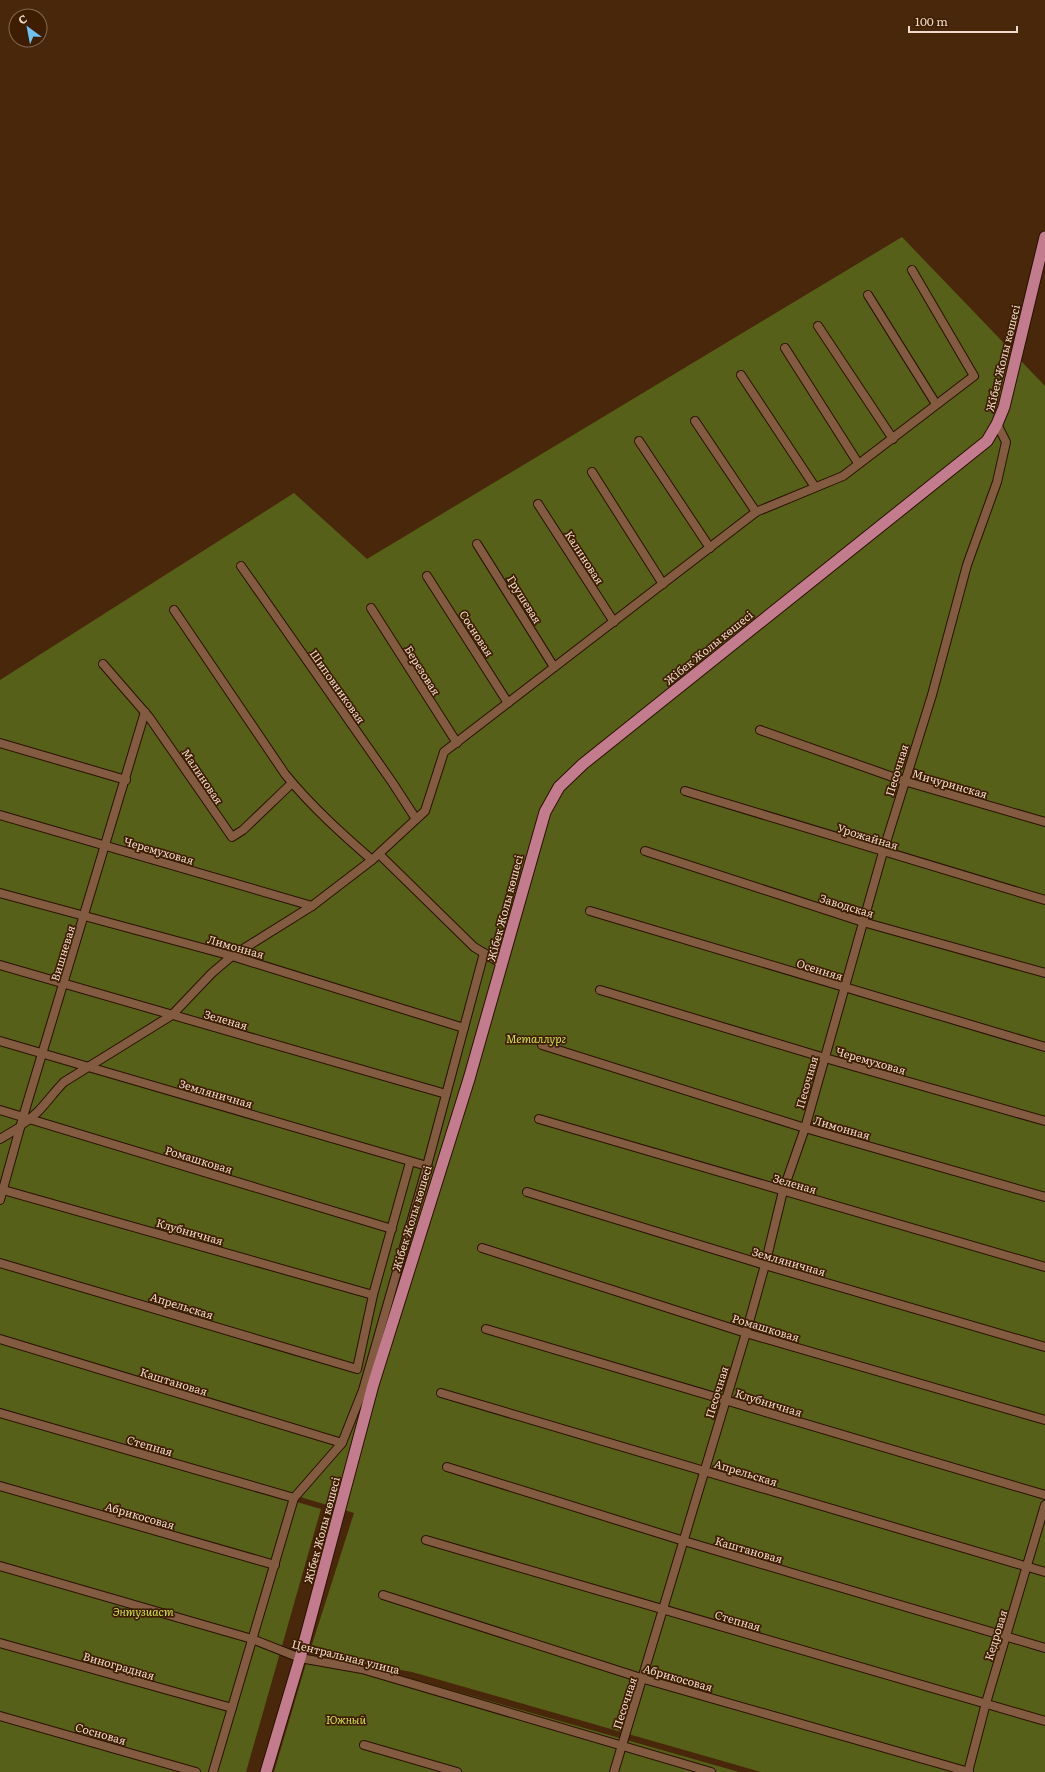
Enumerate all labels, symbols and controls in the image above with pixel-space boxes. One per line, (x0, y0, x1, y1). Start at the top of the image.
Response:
north arrow (8, 8, 48, 48)
scale bar (909, 8, 1017, 34)
text: С (15, 10, 30, 28)
text: 100 m (915, 12, 948, 30)
street label: Жібек Жолы көшесі (981, 303, 1023, 413)
street label: Калиновая (562, 527, 609, 587)
street label: Грушевая (504, 572, 546, 627)
street label: Жібек Жолы көшесі (660, 606, 756, 688)
street label: Сосновая (456, 607, 498, 660)
street label: Березовая (401, 642, 445, 698)
street label: Шиповниковая (307, 646, 370, 726)
street label: Песочная (881, 742, 912, 798)
street label: Малиновая (178, 745, 228, 807)
street label: Мичуринская (910, 765, 990, 802)
street label: Урожайная (836, 819, 901, 853)
street label: Черемуховая (122, 832, 196, 868)
street label: Жібек Жолы көшесі (482, 853, 526, 963)
street label: Заводская (818, 889, 877, 921)
street label: Вишневая (46, 923, 78, 983)
street label: Лимонная (206, 930, 267, 962)
street label: Осенняя (795, 954, 845, 984)
street label: Зеленая (202, 1005, 250, 1033)
park label: Металлург (506, 1030, 567, 1046)
street label: Черемуховая (834, 1042, 908, 1078)
street label: Песочная (791, 1054, 821, 1110)
street label: Земляничная (177, 1075, 255, 1111)
street label: Лимонная (812, 1111, 873, 1143)
street label: Ромашковая (163, 1141, 235, 1177)
street label: Жібек Жолы көшесі (387, 1163, 435, 1273)
street label: Зеленая (771, 1169, 819, 1197)
street label: Клубничная (155, 1214, 226, 1248)
street label: Земляничная (750, 1243, 828, 1279)
street label: Апрельская (148, 1288, 216, 1322)
street label: Ромашковая (730, 1309, 802, 1345)
street label: Каштановая (138, 1363, 210, 1399)
street label: Песочная (701, 1364, 732, 1420)
street label: Клубничная (734, 1384, 805, 1420)
street label: Степная (125, 1431, 175, 1459)
street label: Апрельская (712, 1455, 780, 1489)
street label: Жібек Жолы көшесі (299, 1475, 343, 1585)
street label: Абрикосовая (103, 1497, 177, 1533)
street label: Каштановая (713, 1532, 785, 1566)
park label: Энтузиаст (112, 1603, 174, 1619)
street label: Степная (713, 1606, 763, 1634)
street label: Кедровая (980, 1607, 1010, 1662)
street label: Центральная улица (290, 1635, 402, 1677)
street label: Виноградная (81, 1647, 157, 1683)
street label: Абрикосовая (641, 1659, 715, 1695)
street label: Песочная (608, 1675, 640, 1731)
park label: Южный (326, 1711, 366, 1727)
street label: Сосновая (74, 1718, 129, 1748)

